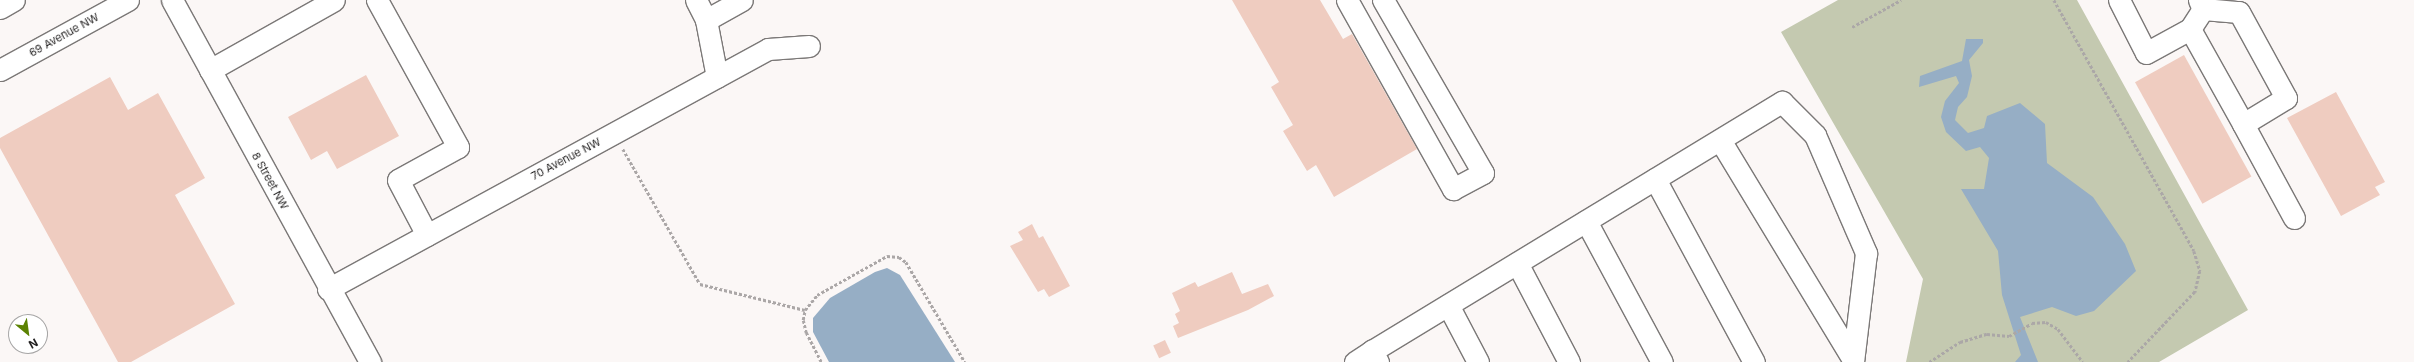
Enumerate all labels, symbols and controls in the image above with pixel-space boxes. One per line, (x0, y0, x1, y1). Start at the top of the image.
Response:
street label: 69 Avenue NW (27, 10, 101, 60)
street label: 70 Avenue NW (529, 135, 603, 183)
street label: 8 Street NW (249, 150, 291, 212)
north arrow (8, 314, 48, 354)
text: N (26, 335, 40, 352)

